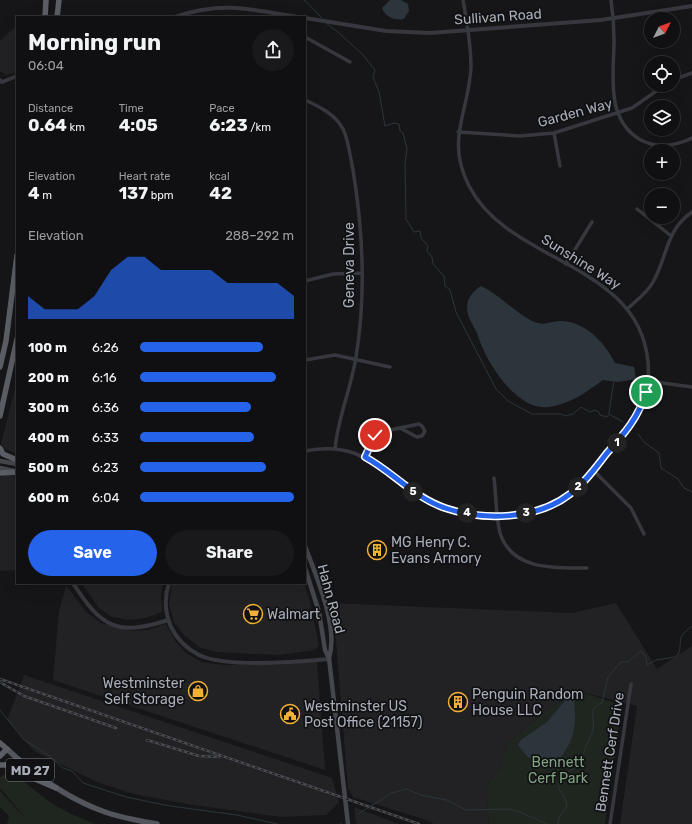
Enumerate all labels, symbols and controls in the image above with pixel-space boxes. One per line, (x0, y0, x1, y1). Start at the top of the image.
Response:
street label: Sullivan Road (454, 5, 542, 29)
north arrow (644, 12, 680, 48)
map controls (644, 12, 680, 224)
text: Morning run (28, 29, 161, 56)
button: share (252, 29, 294, 71)
button: locate (644, 56, 680, 92)
text: 06:04 (28, 58, 64, 73)
street label: Garden Way (536, 95, 614, 131)
button: layers (644, 100, 680, 136)
text: Distance (28, 102, 73, 115)
text: Time (119, 102, 144, 115)
text: Pace (209, 102, 235, 115)
text: 0.64 (28, 115, 67, 135)
text: 4:05 (119, 115, 158, 135)
text: 6:23 (209, 115, 248, 135)
text: km (67, 121, 85, 134)
text: /km (248, 121, 271, 134)
button: + (644, 144, 680, 180)
text: Elevation (28, 170, 75, 183)
text: Heart rate (119, 170, 171, 183)
text: kcal (209, 170, 230, 183)
text: 4 (28, 183, 40, 203)
text: 137 (119, 183, 148, 203)
text: 42 (209, 183, 232, 203)
button: − (644, 188, 680, 224)
text: m (40, 189, 52, 202)
text: bpm (148, 189, 174, 202)
street label: Geneva Drive (341, 222, 358, 308)
text: Elevation (28, 228, 84, 243)
text: 288–292 m (225, 228, 294, 243)
street label: Sunshine Way (538, 231, 624, 293)
text: 100 m (28, 340, 67, 355)
text: 6:26 (92, 340, 119, 355)
text: 200 m (28, 370, 69, 385)
text: 6:16 (92, 370, 117, 385)
pin (629, 375, 663, 409)
icon: arrive (635, 381, 657, 403)
text: 300 m (28, 400, 69, 415)
text: 6:36 (92, 400, 119, 415)
pin (358, 418, 392, 452)
icon: check (364, 424, 386, 446)
text: 400 m (28, 430, 69, 445)
text: 6:33 (92, 430, 119, 445)
pin: 1 (607, 433, 627, 453)
text: 1 (614, 436, 620, 449)
text: 500 m (28, 460, 69, 475)
text: 6:23 (92, 460, 119, 475)
pin: 2 (568, 477, 588, 497)
text: 2 (574, 480, 582, 493)
pin: 5 (403, 482, 423, 502)
text: 5 (409, 485, 417, 498)
text: 600 m (28, 490, 69, 505)
text: 6:04 (92, 490, 120, 505)
pin: 4 (457, 503, 477, 523)
pin: 3 (516, 503, 536, 523)
text: 4 (463, 506, 471, 519)
text: 3 (522, 506, 530, 519)
button: Save (28, 530, 157, 576)
button: Share (165, 530, 294, 576)
place label: MG Henry C. Evans Armory (391, 534, 482, 567)
building icon: MG Henry C. Evans Armory (366, 539, 388, 561)
street label: Hahn Road (314, 562, 348, 636)
supermarket icon: Walmart (242, 603, 264, 625)
place label: Walmart (267, 606, 321, 623)
place label: Westminster Self Storage (103, 675, 185, 708)
shop icon: Westminster Self Storage (187, 680, 209, 702)
place label: Penguin Random House LLC (472, 686, 584, 719)
building icon: Penguin Random House LLC (447, 691, 469, 713)
street label: Bennett Cerf Drive (592, 691, 628, 813)
place label: Westminster US Post Office (21157) (304, 698, 422, 731)
public building icon: Westminster US Post Office (21157) (279, 703, 301, 725)
park label: Bennett Cerf Park (528, 754, 589, 787)
road number: MD 27 (6, 759, 54, 781)

